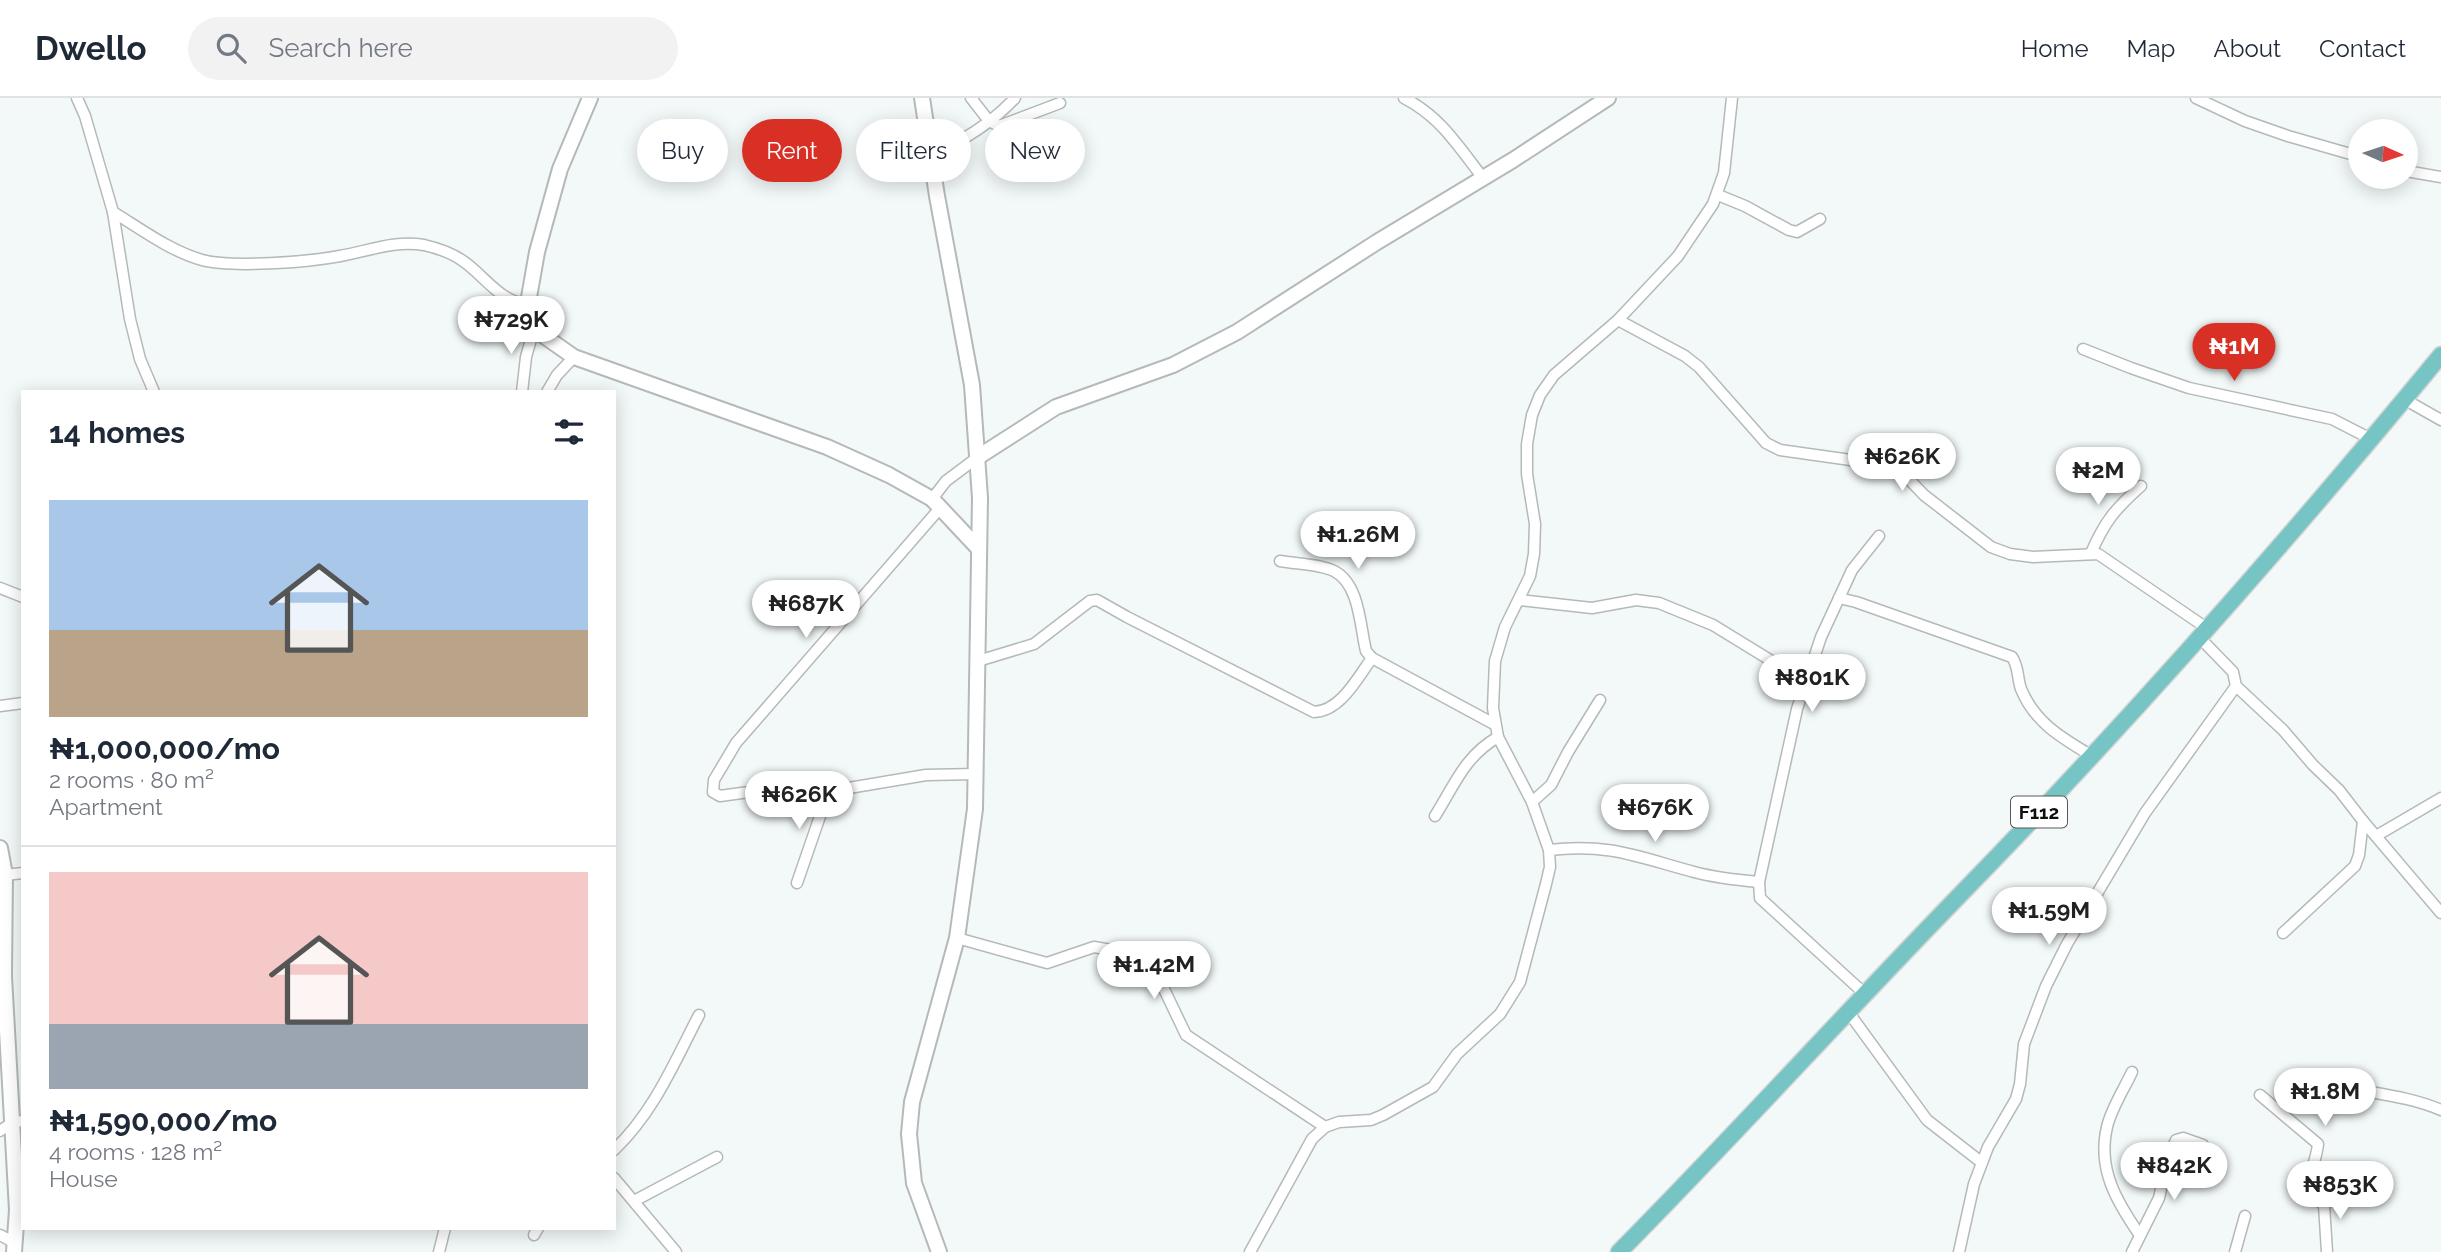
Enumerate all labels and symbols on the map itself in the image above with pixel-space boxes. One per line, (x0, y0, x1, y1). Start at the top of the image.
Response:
north arrow (2348, 119, 2418, 189)
pin: ₦729K (462, 296, 560, 356)
pin: ₦1M (2200, 324, 2268, 383)
pin: ₦626K (1853, 434, 1951, 493)
pin: ₦2M (2064, 448, 2132, 507)
pin: ₦1.26M (1301, 512, 1415, 571)
pin: ₦687K (757, 580, 855, 640)
pin: ₦801K (1763, 654, 1861, 714)
pin: ₦626K (750, 772, 848, 831)
pin: ₦676K (1606, 784, 1704, 844)
road number: F112 (2011, 796, 2067, 828)
pin: ₦1.59M (1992, 888, 2106, 947)
pin: ₦1.42M (1097, 942, 1211, 1001)
pin: ₦1.8M (2276, 1068, 2374, 1128)
pin: ₦842K (2125, 1142, 2223, 1202)
pin: ₦853K (2291, 1162, 2389, 1221)

